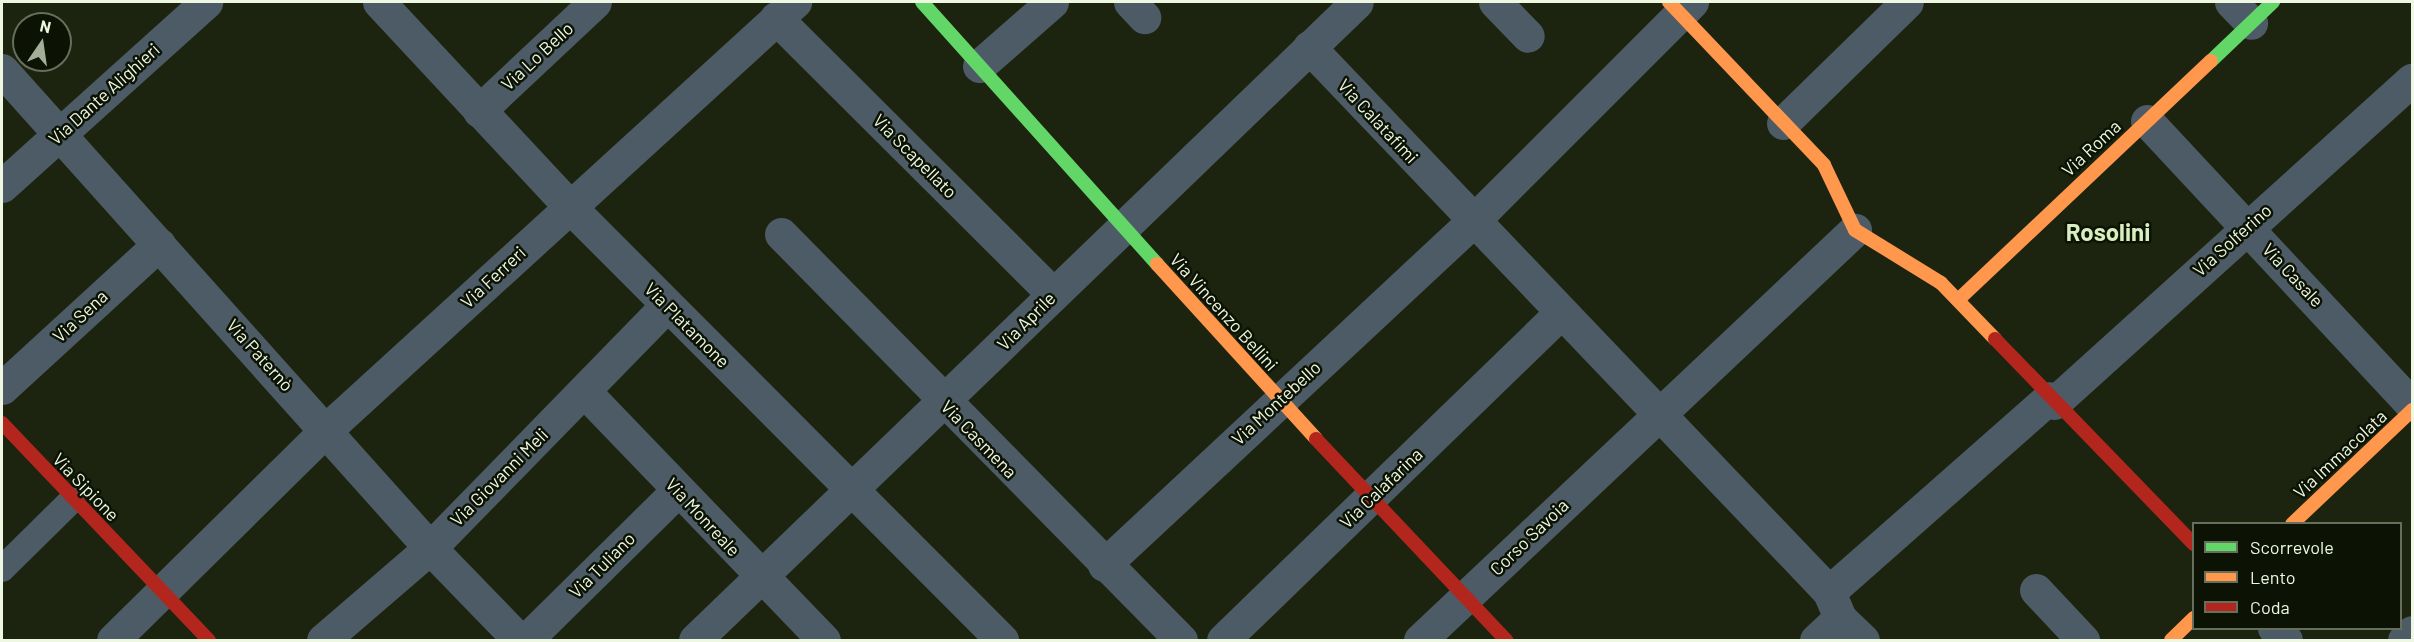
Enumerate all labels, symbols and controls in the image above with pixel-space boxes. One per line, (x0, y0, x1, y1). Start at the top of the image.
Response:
north arrow (12, 12, 72, 72)
text: N (38, 15, 53, 36)
street label: Via Lo Bello (497, 17, 577, 95)
street label: Via Dante Alighieri (44, 39, 164, 149)
street label: Via Calatafimi (1333, 74, 1423, 168)
street label: Via Scapellato (868, 109, 962, 203)
street label: Via Roma (2057, 115, 2125, 181)
street label: Via Solferino (2188, 199, 2276, 281)
district label: Rosolini (2066, 218, 2150, 246)
street label: Via Casale (2258, 239, 2328, 311)
street label: Via Ferreri (456, 242, 530, 312)
street label: Via Vincenzo Bellini (1166, 249, 1282, 375)
street label: Via Platamone (640, 278, 734, 372)
street label: Via Sena (48, 285, 112, 347)
street label: Via Aprile (992, 287, 1060, 355)
street label: Via Paternò (222, 315, 298, 395)
street label: Via Montebello (1227, 356, 1325, 450)
street label: Via Casmena (937, 396, 1021, 482)
street label: Via Immacolata (2289, 405, 2391, 503)
street label: Via Giovanni Meli (446, 424, 552, 530)
street label: Via Calafarina (1335, 443, 1427, 533)
street label: Via Sipione (48, 448, 124, 526)
street label: Via Monreale (661, 473, 745, 561)
street label: Corso Savoia (1485, 494, 1573, 580)
legend (2192, 522, 2402, 630)
street label: Via Tuliano (565, 528, 639, 602)
text: Scorrevole (2250, 536, 2334, 558)
text: Lento (2250, 566, 2296, 588)
text: Coda (2250, 596, 2290, 618)

